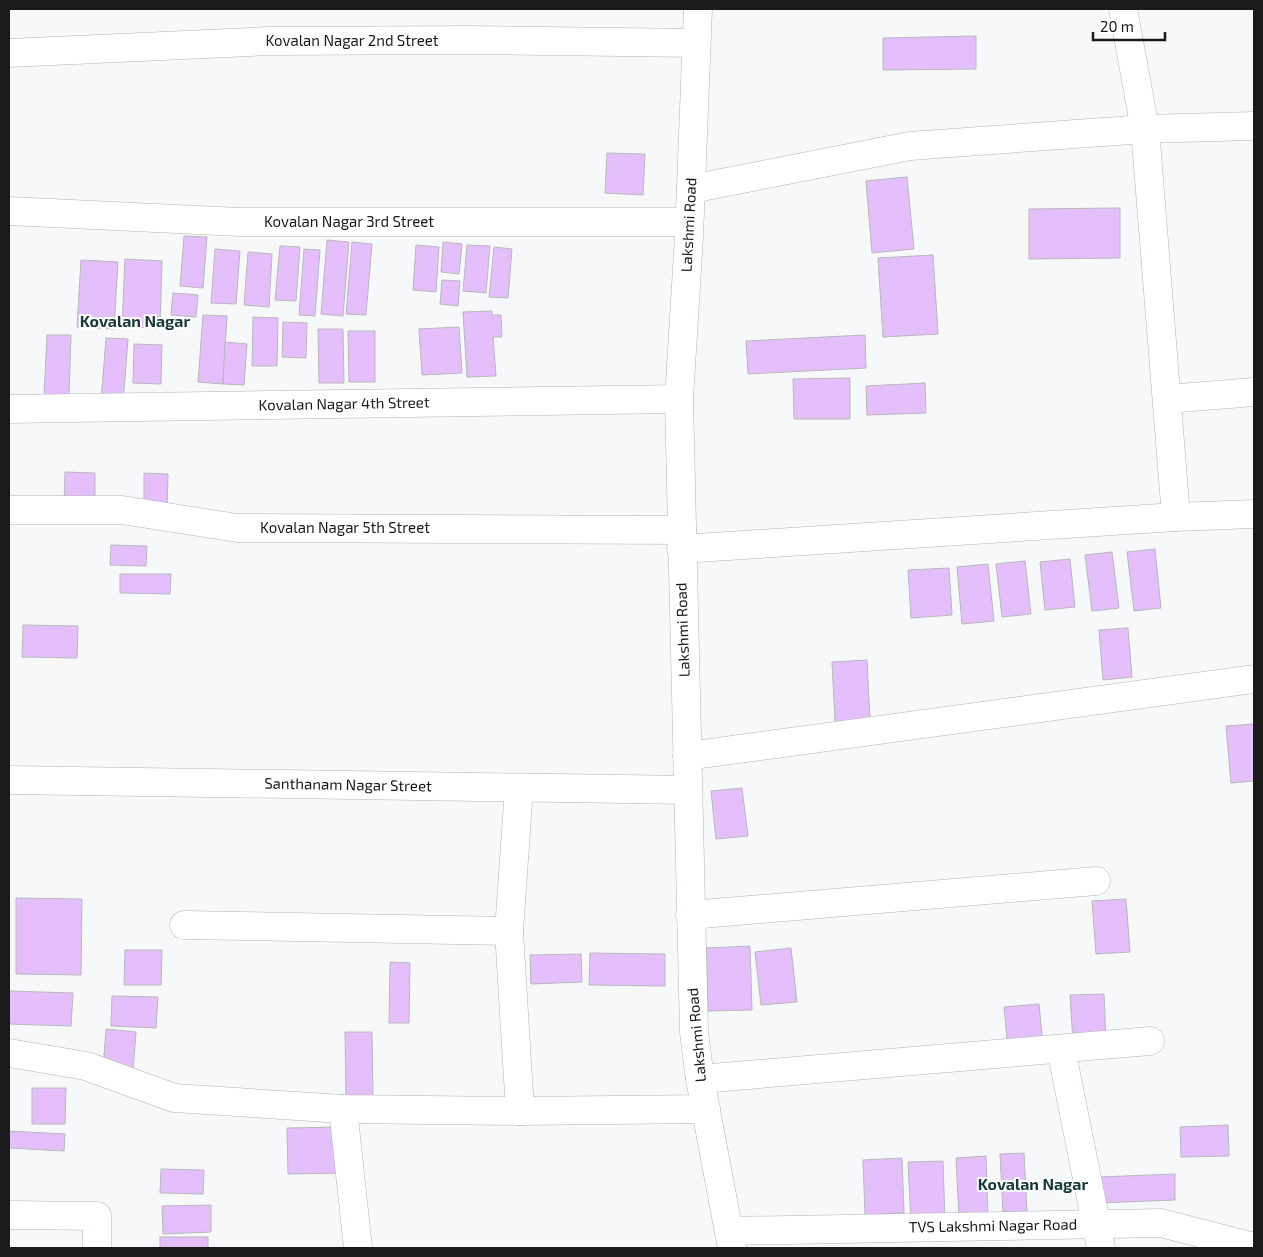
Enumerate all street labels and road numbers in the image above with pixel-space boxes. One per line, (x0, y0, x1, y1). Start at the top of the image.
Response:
street label: Kovalan Nagar 2nd Street (265, 31, 439, 49)
street label: Lakshmi Road (677, 177, 699, 273)
street label: Kovalan Nagar 3rd Street (264, 212, 434, 230)
street label: Kovalan Nagar 4th Street (258, 393, 430, 413)
street label: Kovalan Nagar 5th Street (260, 518, 430, 536)
street label: Lakshmi Road (671, 582, 693, 678)
street label: Santhanam Nagar Street (264, 774, 432, 794)
street label: Lakshmi Road (683, 987, 709, 1083)
street label: TVS Lakshmi Nagar Road (909, 1215, 1077, 1235)

